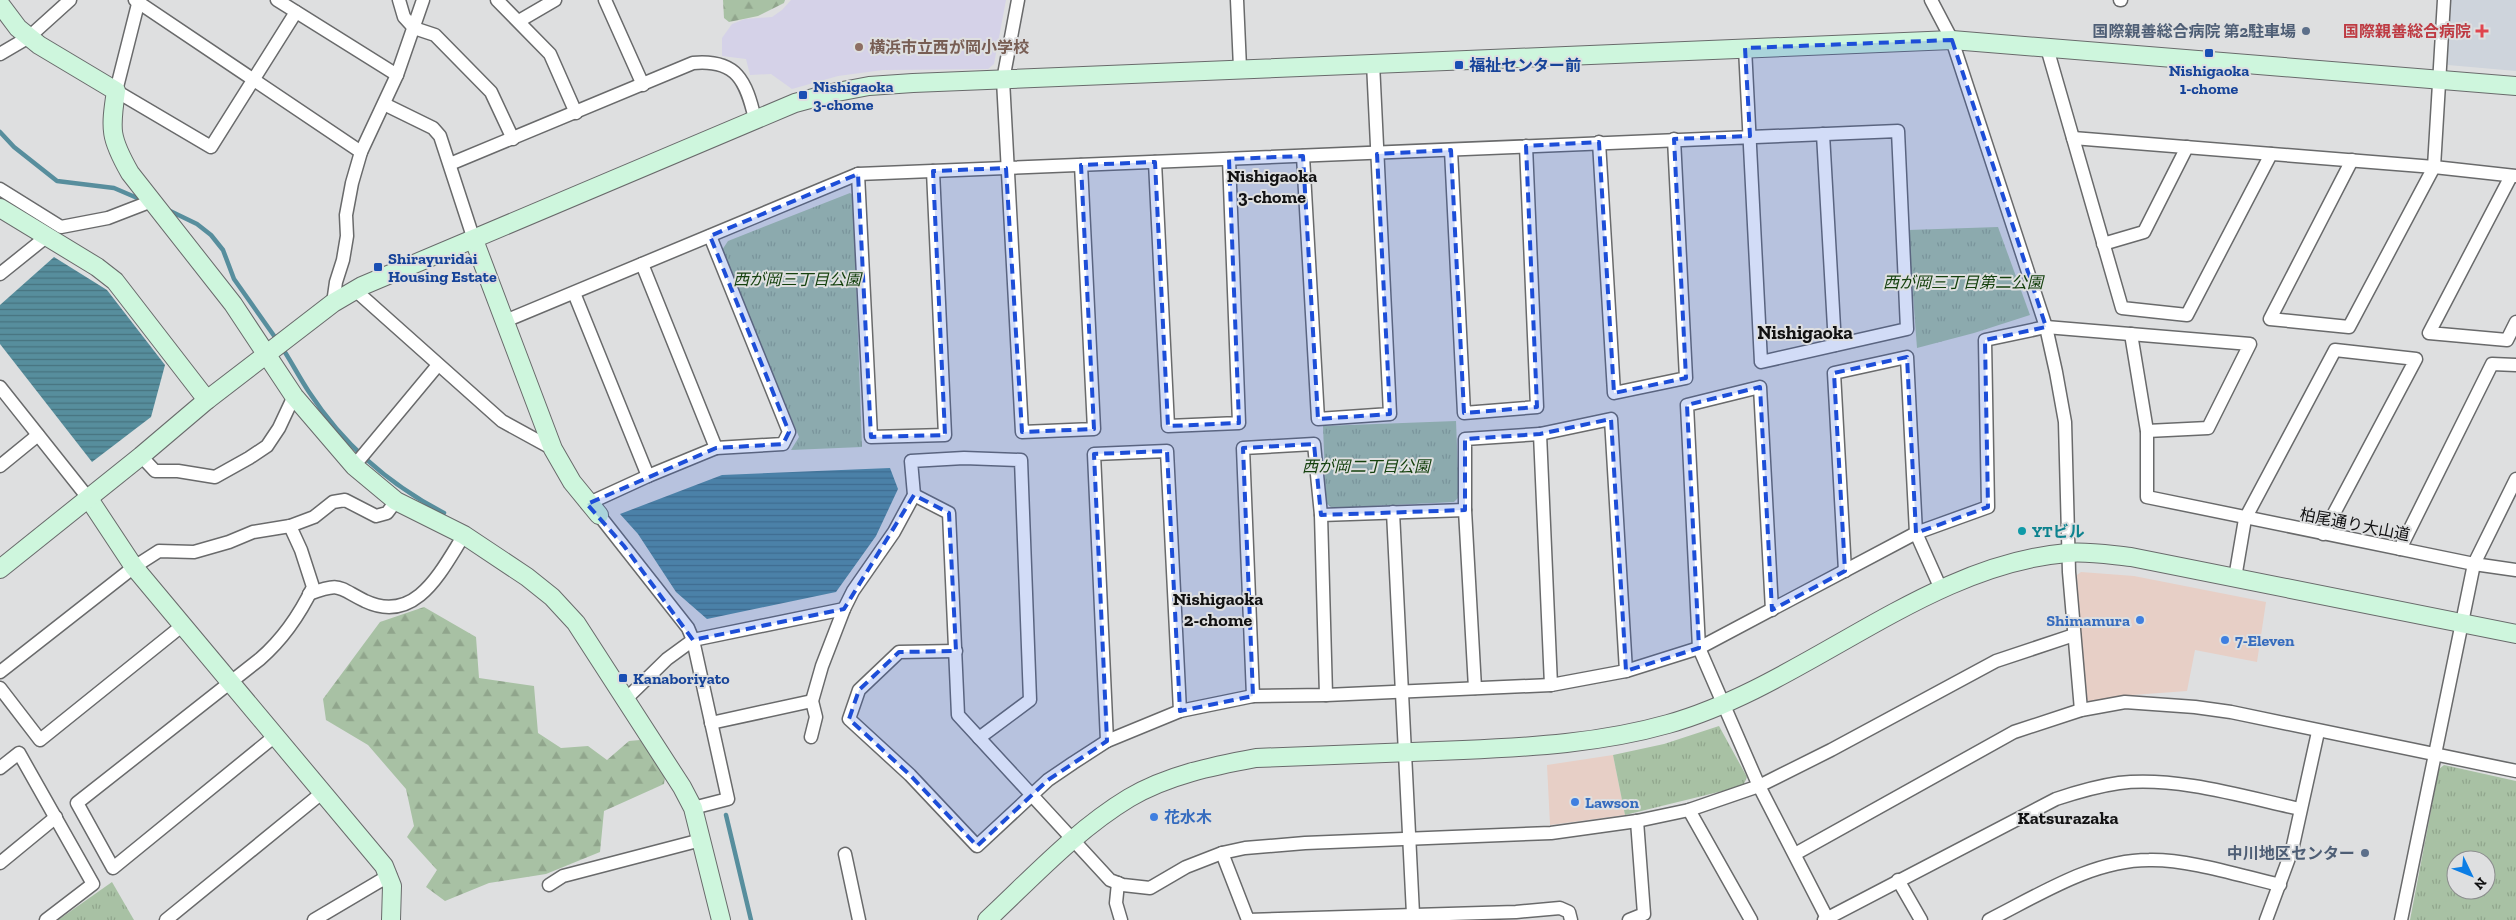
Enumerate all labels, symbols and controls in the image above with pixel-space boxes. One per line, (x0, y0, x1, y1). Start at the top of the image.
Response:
place label: 国際親善総合病院 第2駐車場 (2092, 22, 2296, 41)
place label: 国際親善総合病院 (2343, 22, 2471, 41)
marker: 国際親善総合病院 (2475, 24, 2489, 38)
marker: 国際親善総合病院 第2駐車場 (2300, 25, 2312, 37)
place label: 横浜市立西が岡小学校 (869, 38, 1029, 57)
marker: 横浜市立西が岡小学校 (853, 41, 865, 53)
marker: Nishigaoka 1-chome (2203, 47, 2215, 59)
place label: 福祉センター前 (1469, 56, 1581, 75)
marker: 福祉センター前 (1453, 59, 1465, 71)
place label: Nishigaoka 1-chome (2169, 61, 2249, 98)
place label: Nishigaoka 3-chome (813, 77, 894, 114)
marker: Nishigaoka 3-chome (797, 89, 809, 101)
district label: Nishigaoka 3-chome (1227, 165, 1317, 208)
place label: Shirayuridai Housing Estate (388, 249, 497, 286)
marker: Shirayuridai Housing Estate (372, 261, 384, 273)
park label: 西が岡三丁目公園 (733, 270, 863, 289)
park label: 西が岡三丁目第二公園 (1883, 273, 2045, 292)
district label: Nishigaoka (1757, 321, 1853, 344)
park label: 西が岡二丁目公園 (1302, 457, 1432, 476)
street label: 柏尾通り大山道 (2298, 504, 2412, 545)
place label: YTビル (2032, 522, 2085, 541)
marker: YTビル (2016, 525, 2028, 537)
district label: Nishigaoka 2-chome (1173, 588, 1263, 631)
place label: Shimamura (2046, 611, 2130, 630)
marker: Shimamura (2134, 614, 2146, 626)
place label: 7-Eleven (2235, 631, 2295, 650)
marker: 7-Eleven (2219, 634, 2231, 646)
place label: Kanaboriyato (633, 669, 730, 688)
marker: Kanaboriyato (617, 672, 629, 684)
place label: Lawson (1585, 793, 1639, 812)
marker: Lawson (1569, 796, 1581, 808)
district label: Katsurazaka (2018, 807, 2119, 829)
place label: 花水木 (1164, 808, 1212, 827)
marker: 花水木 (1148, 811, 1160, 823)
place label: 中川地区センター (2227, 844, 2355, 863)
marker: 中川地区センター (2359, 847, 2371, 859)
north arrow (2446, 850, 2496, 900)
text: N (2470, 874, 2490, 893)

